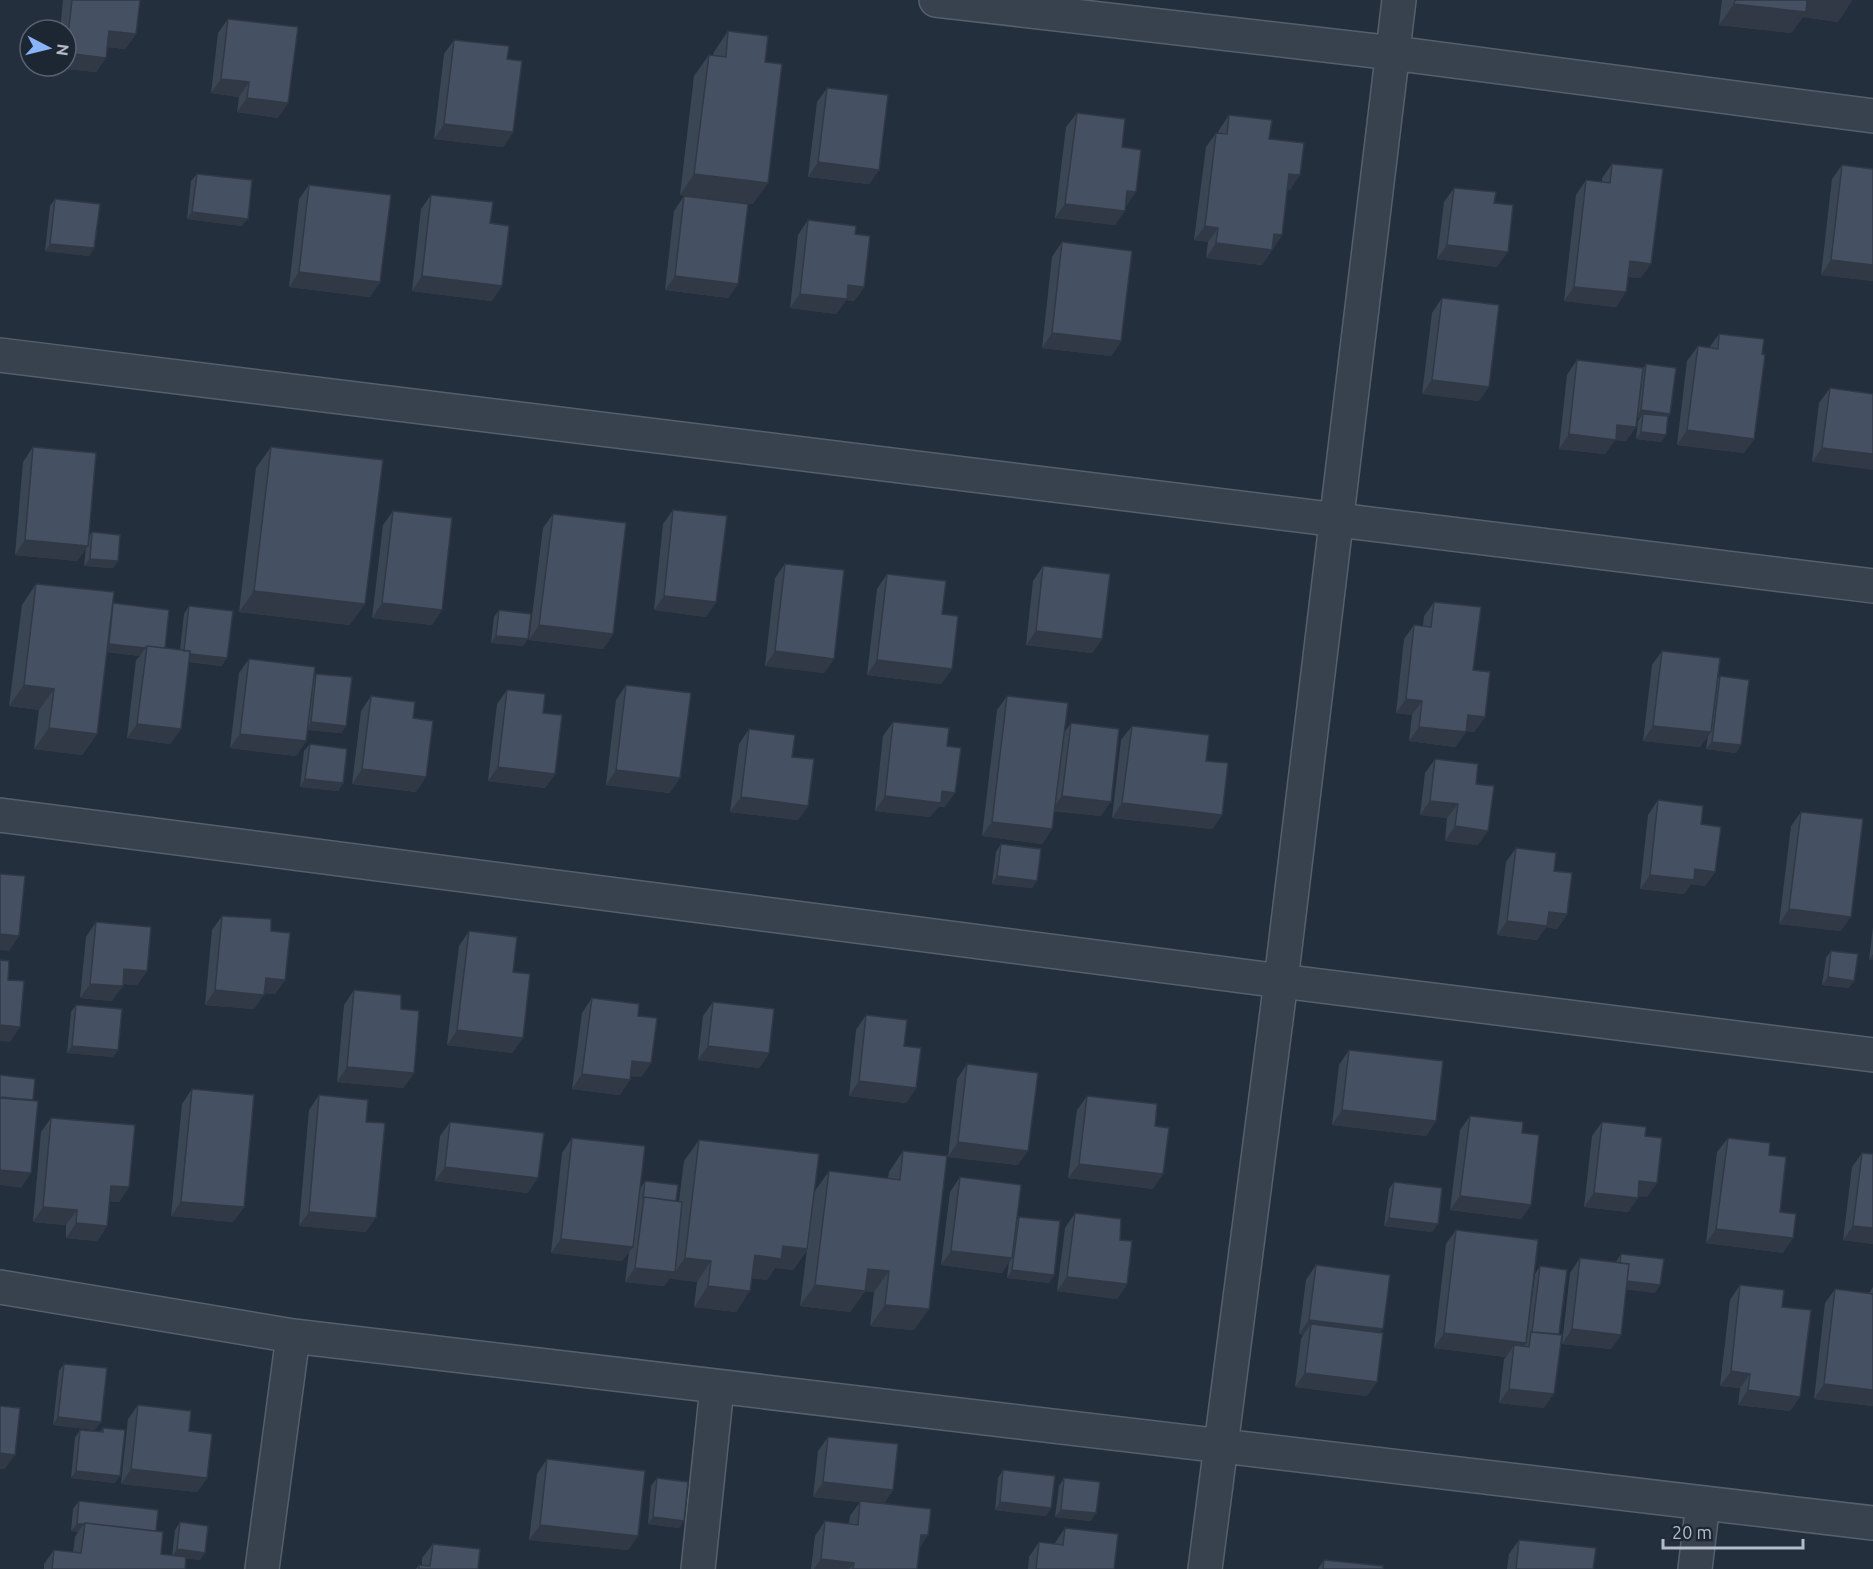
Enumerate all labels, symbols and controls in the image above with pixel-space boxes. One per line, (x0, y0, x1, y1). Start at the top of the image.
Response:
north arrow (18, 18, 78, 78)
text: N (53, 43, 73, 57)
scale bar (1663, 1512, 1802, 1550)
text: 20 m (1672, 1522, 1712, 1542)

